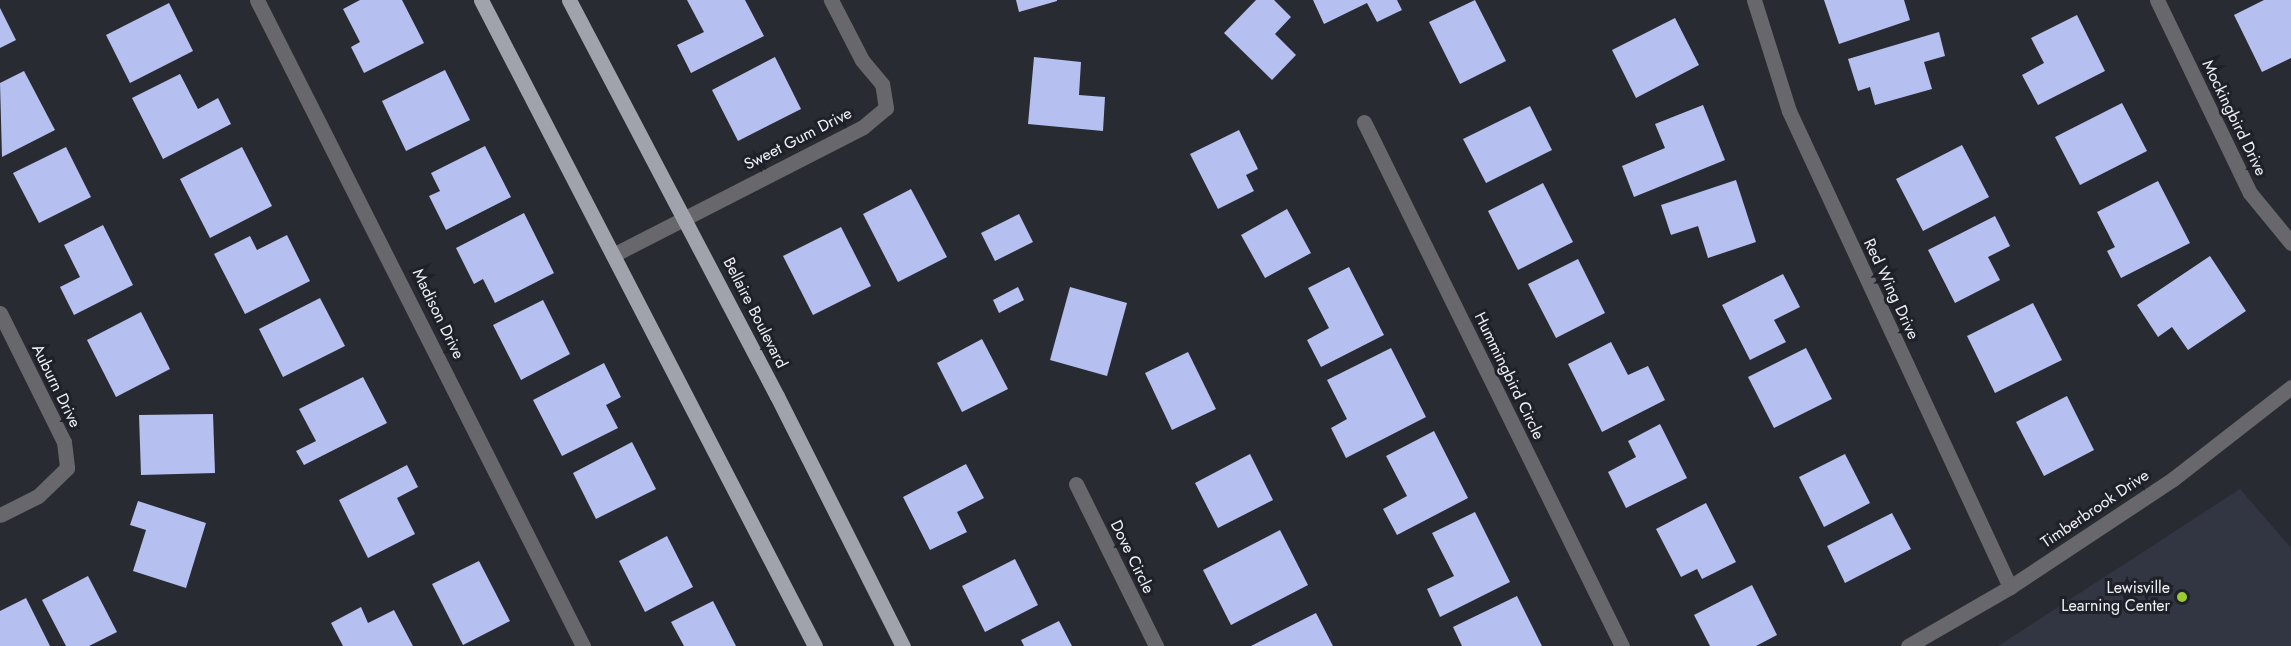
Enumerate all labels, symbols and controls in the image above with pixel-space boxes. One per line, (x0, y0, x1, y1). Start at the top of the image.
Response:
street label: Mockingbird Drive (2198, 57, 2270, 179)
street label: Sweet Gum Drive (741, 104, 855, 174)
street label: Red Wing Drive (1859, 236, 1923, 342)
street label: Bellaire Boulevard (719, 254, 791, 372)
street label: Madison Drive (408, 266, 468, 362)
street label: Hummingbird Circle (1470, 309, 1548, 443)
street label: Auburn Drive (28, 341, 84, 431)
street label: Timberbrook Drive (2037, 466, 2153, 552)
street label: Dove Circle (1106, 517, 1158, 597)
place label: Lewisville Learning Center (2061, 578, 2170, 616)
marker: Lewisville Learning Center (2175, 590, 2189, 604)

